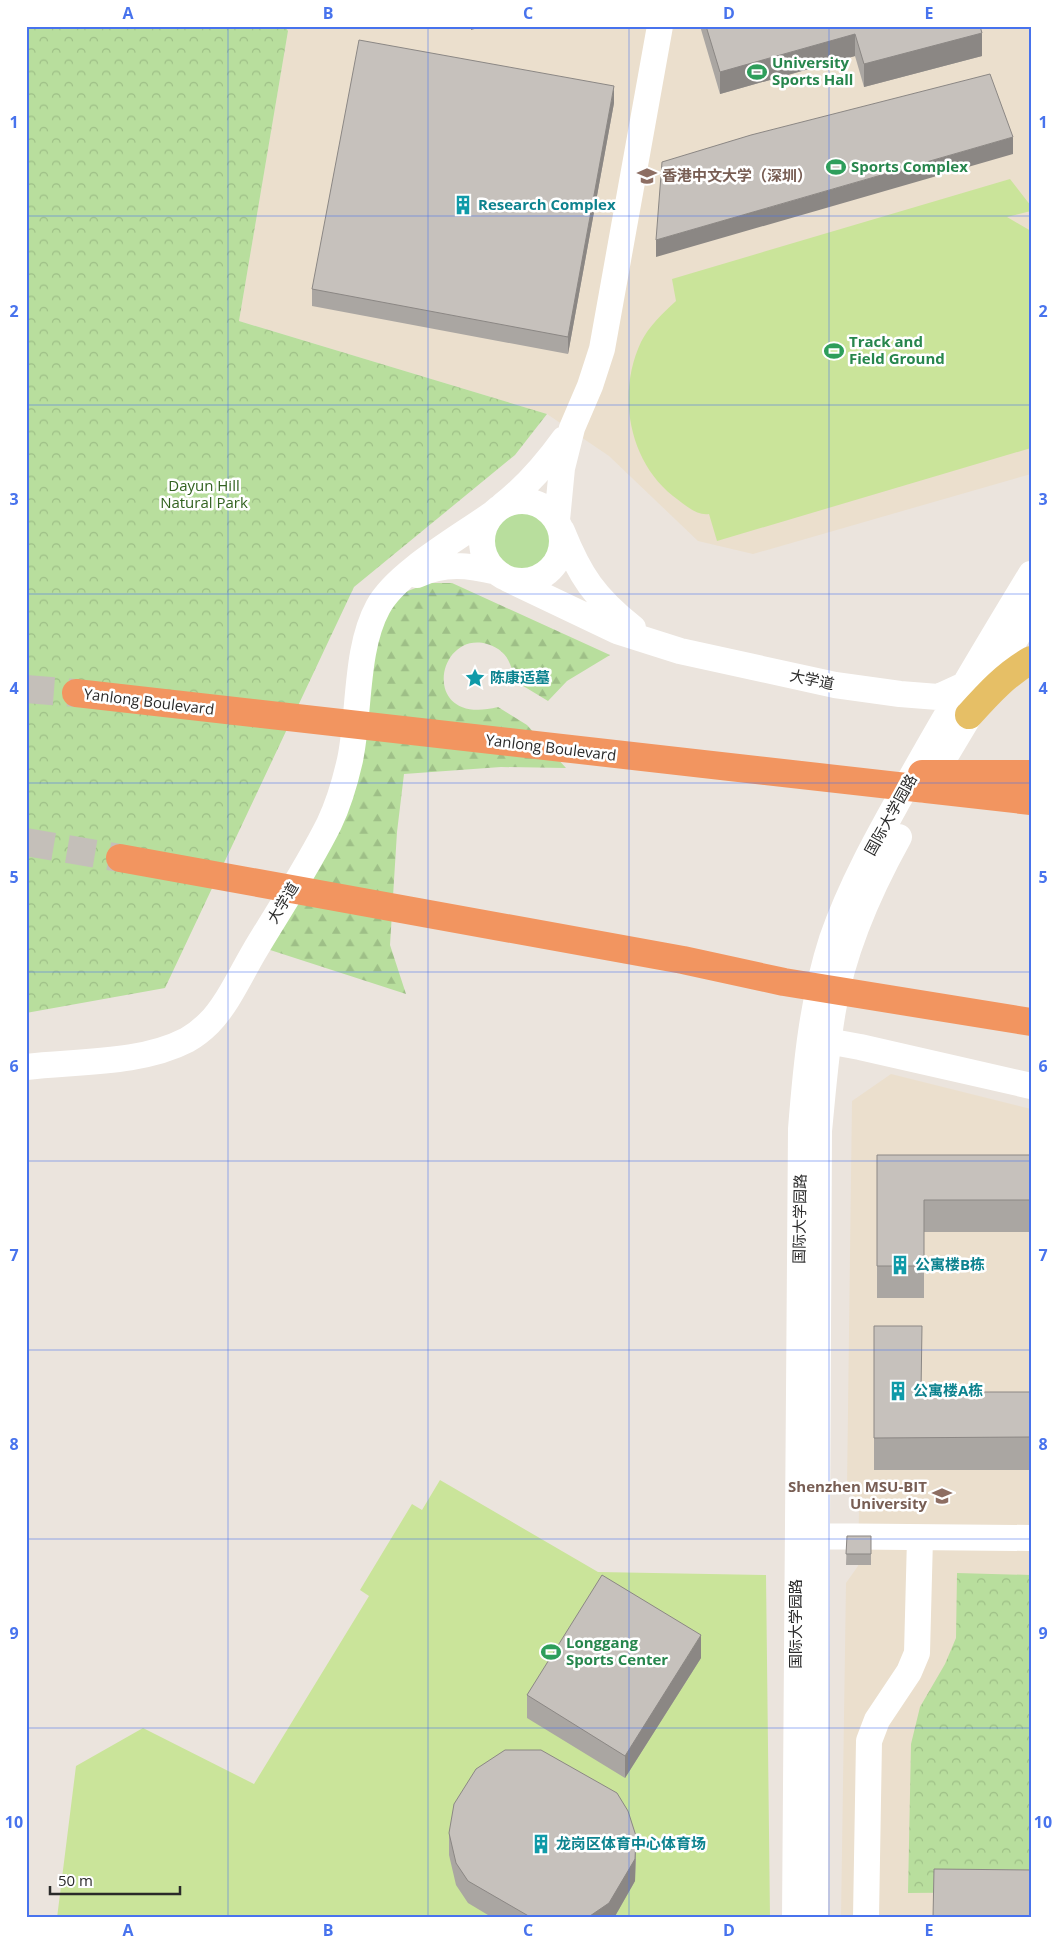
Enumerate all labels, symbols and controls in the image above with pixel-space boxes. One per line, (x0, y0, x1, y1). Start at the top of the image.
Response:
text: A (122, 2, 134, 24)
text: B (323, 2, 333, 24)
text: C (523, 2, 533, 24)
text: D (723, 2, 735, 24)
text: E (925, 2, 934, 24)
place label: University Sports Hall (772, 52, 853, 89)
sports icon: University Sports Hall (746, 61, 768, 83)
text: 1 (9, 111, 19, 133)
text: 1 (1038, 111, 1048, 133)
sports icon: Sports Complex (825, 156, 847, 178)
place label: Sports Complex (851, 156, 968, 176)
school or university icon: 香港中文大学（深圳） (636, 165, 658, 187)
place label: 香港中文大学（深圳） (662, 165, 812, 185)
building icon: Research Complex (452, 194, 474, 216)
place label: Research Complex (478, 194, 616, 214)
text: 2 (9, 300, 19, 322)
text: 2 (1038, 300, 1048, 322)
place label: Track and Field Ground (849, 331, 945, 368)
sports icon: Track and Field Ground (823, 340, 845, 362)
park label: Dayun Hill Natural Park (160, 475, 248, 512)
text: 3 (9, 488, 19, 510)
text: 3 (1038, 488, 1048, 510)
street label: 大学道 (788, 665, 836, 693)
place icon: 陈康适墓 (464, 667, 486, 689)
place label: 陈康适墓 (490, 667, 550, 687)
text: 4 (9, 677, 19, 699)
text: 4 (1038, 677, 1048, 699)
street label: Yanlong Boulevard (83, 683, 215, 719)
street label: Yanlong Boulevard (485, 729, 617, 765)
street label: 国际大学园路 (860, 770, 921, 859)
text: 5 (9, 866, 19, 888)
text: 5 (1038, 866, 1048, 888)
street label: 大学道 (262, 878, 302, 927)
text: 6 (9, 1055, 19, 1077)
text: 6 (1038, 1055, 1048, 1077)
street label: 国际大学园路 (788, 1174, 810, 1264)
text: 7 (9, 1244, 19, 1266)
text: 7 (1038, 1244, 1048, 1266)
building icon: 公寓楼B栋 (889, 1254, 911, 1276)
place label: 公寓楼B栋 (915, 1254, 985, 1274)
building icon: 公寓楼A栋 (887, 1380, 909, 1402)
place label: 公寓楼A栋 (913, 1380, 983, 1400)
text: 8 (9, 1433, 19, 1455)
text: 8 (1038, 1433, 1048, 1455)
place label: Shenzhen MSU-BIT University (788, 1476, 927, 1513)
school or university icon: Shenzhen MSU-BIT University (931, 1485, 953, 1507)
street label: 国际大学园路 (785, 1579, 805, 1669)
text: 9 (9, 1622, 19, 1644)
text: 9 (1038, 1622, 1048, 1644)
place label: Longgang Sports Center (566, 1632, 668, 1669)
sports icon: Longgang Sports Center (540, 1641, 562, 1663)
text: 10 (5, 1811, 23, 1833)
text: 10 (1034, 1811, 1052, 1833)
building icon: 龙岗区体育中心体育场 (530, 1833, 552, 1855)
place label: 龙岗区体育中心体育场 (556, 1833, 706, 1853)
scale bar (50, 1864, 180, 1896)
text: 50 m (58, 1870, 93, 1890)
text: A (122, 1919, 134, 1941)
text: B (323, 1919, 333, 1941)
text: C (523, 1919, 533, 1941)
text: D (723, 1919, 735, 1941)
text: E (925, 1919, 934, 1941)

